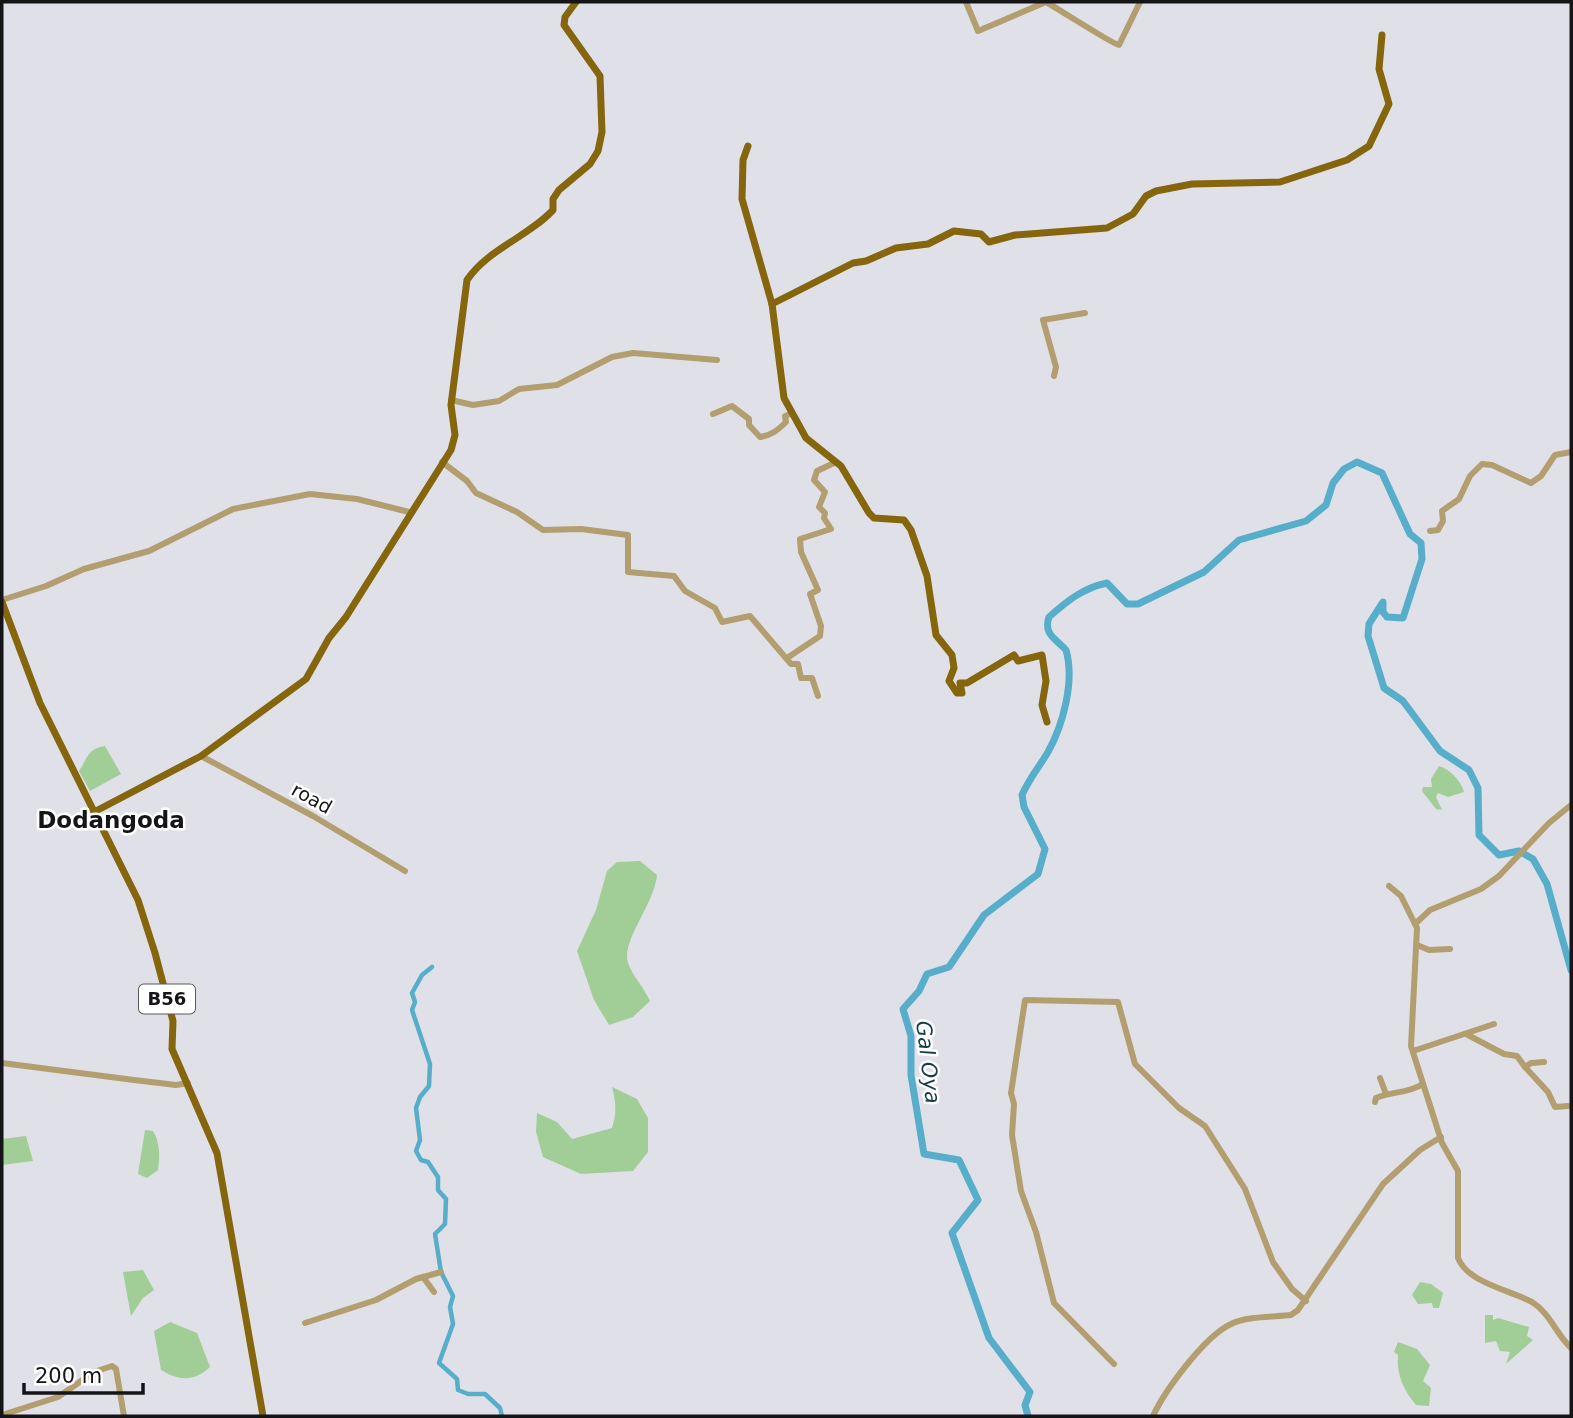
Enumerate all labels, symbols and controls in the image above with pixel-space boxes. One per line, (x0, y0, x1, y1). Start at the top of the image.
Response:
street label: road (288, 778, 336, 818)
district label: Dodangoda (37, 807, 185, 833)
road number: B56 (139, 984, 195, 1014)
water label: Gal Oya (911, 1019, 945, 1105)
scale bar (24, 1352, 144, 1396)
text: 200 m (35, 1364, 102, 1388)

